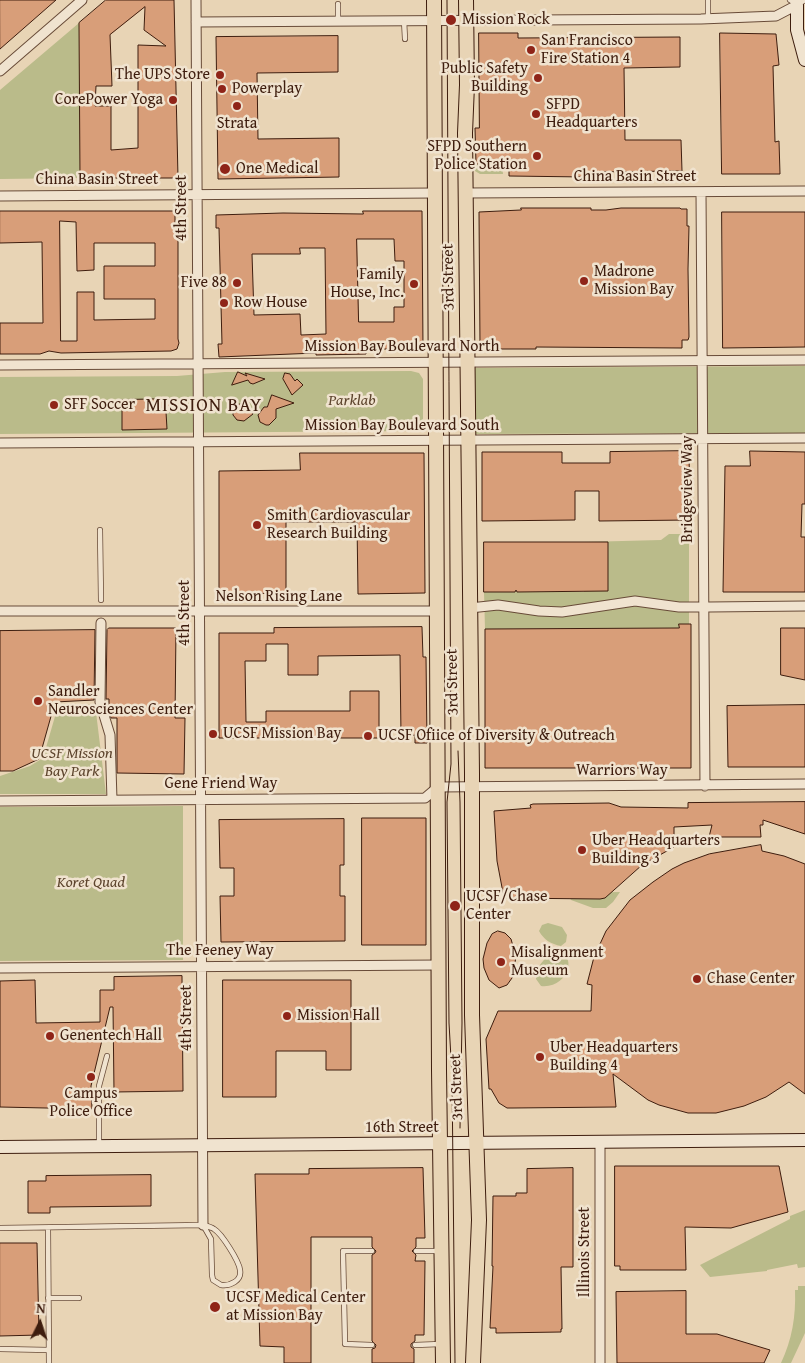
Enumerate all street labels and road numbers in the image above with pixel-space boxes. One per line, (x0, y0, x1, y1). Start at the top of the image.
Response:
street label: China Basin Street (574, 167, 696, 187)
street label: China Basin Street (36, 170, 158, 190)
street label: 4th Street (172, 175, 192, 241)
street label: 3rd Street (439, 243, 459, 311)
street label: Mission Bay Boulevard North (304, 337, 500, 357)
street label: Mission Bay Boulevard South (305, 416, 499, 436)
street label: Bridgeview Way (678, 435, 698, 543)
street label: 4th Street (175, 580, 195, 646)
street label: Nelson Rising Lane (216, 587, 342, 607)
street label: 3rd Street (443, 648, 463, 716)
street label: Warriors Way (576, 761, 668, 781)
street label: Gene Friend Way (165, 774, 277, 794)
street label: The Feeney Way (166, 941, 274, 961)
street label: 4th Street (177, 985, 197, 1051)
street label: 3rd Street (446, 1053, 468, 1121)
street label: 16th Street (365, 1118, 439, 1138)
street label: Illinois Street (575, 1207, 595, 1297)

